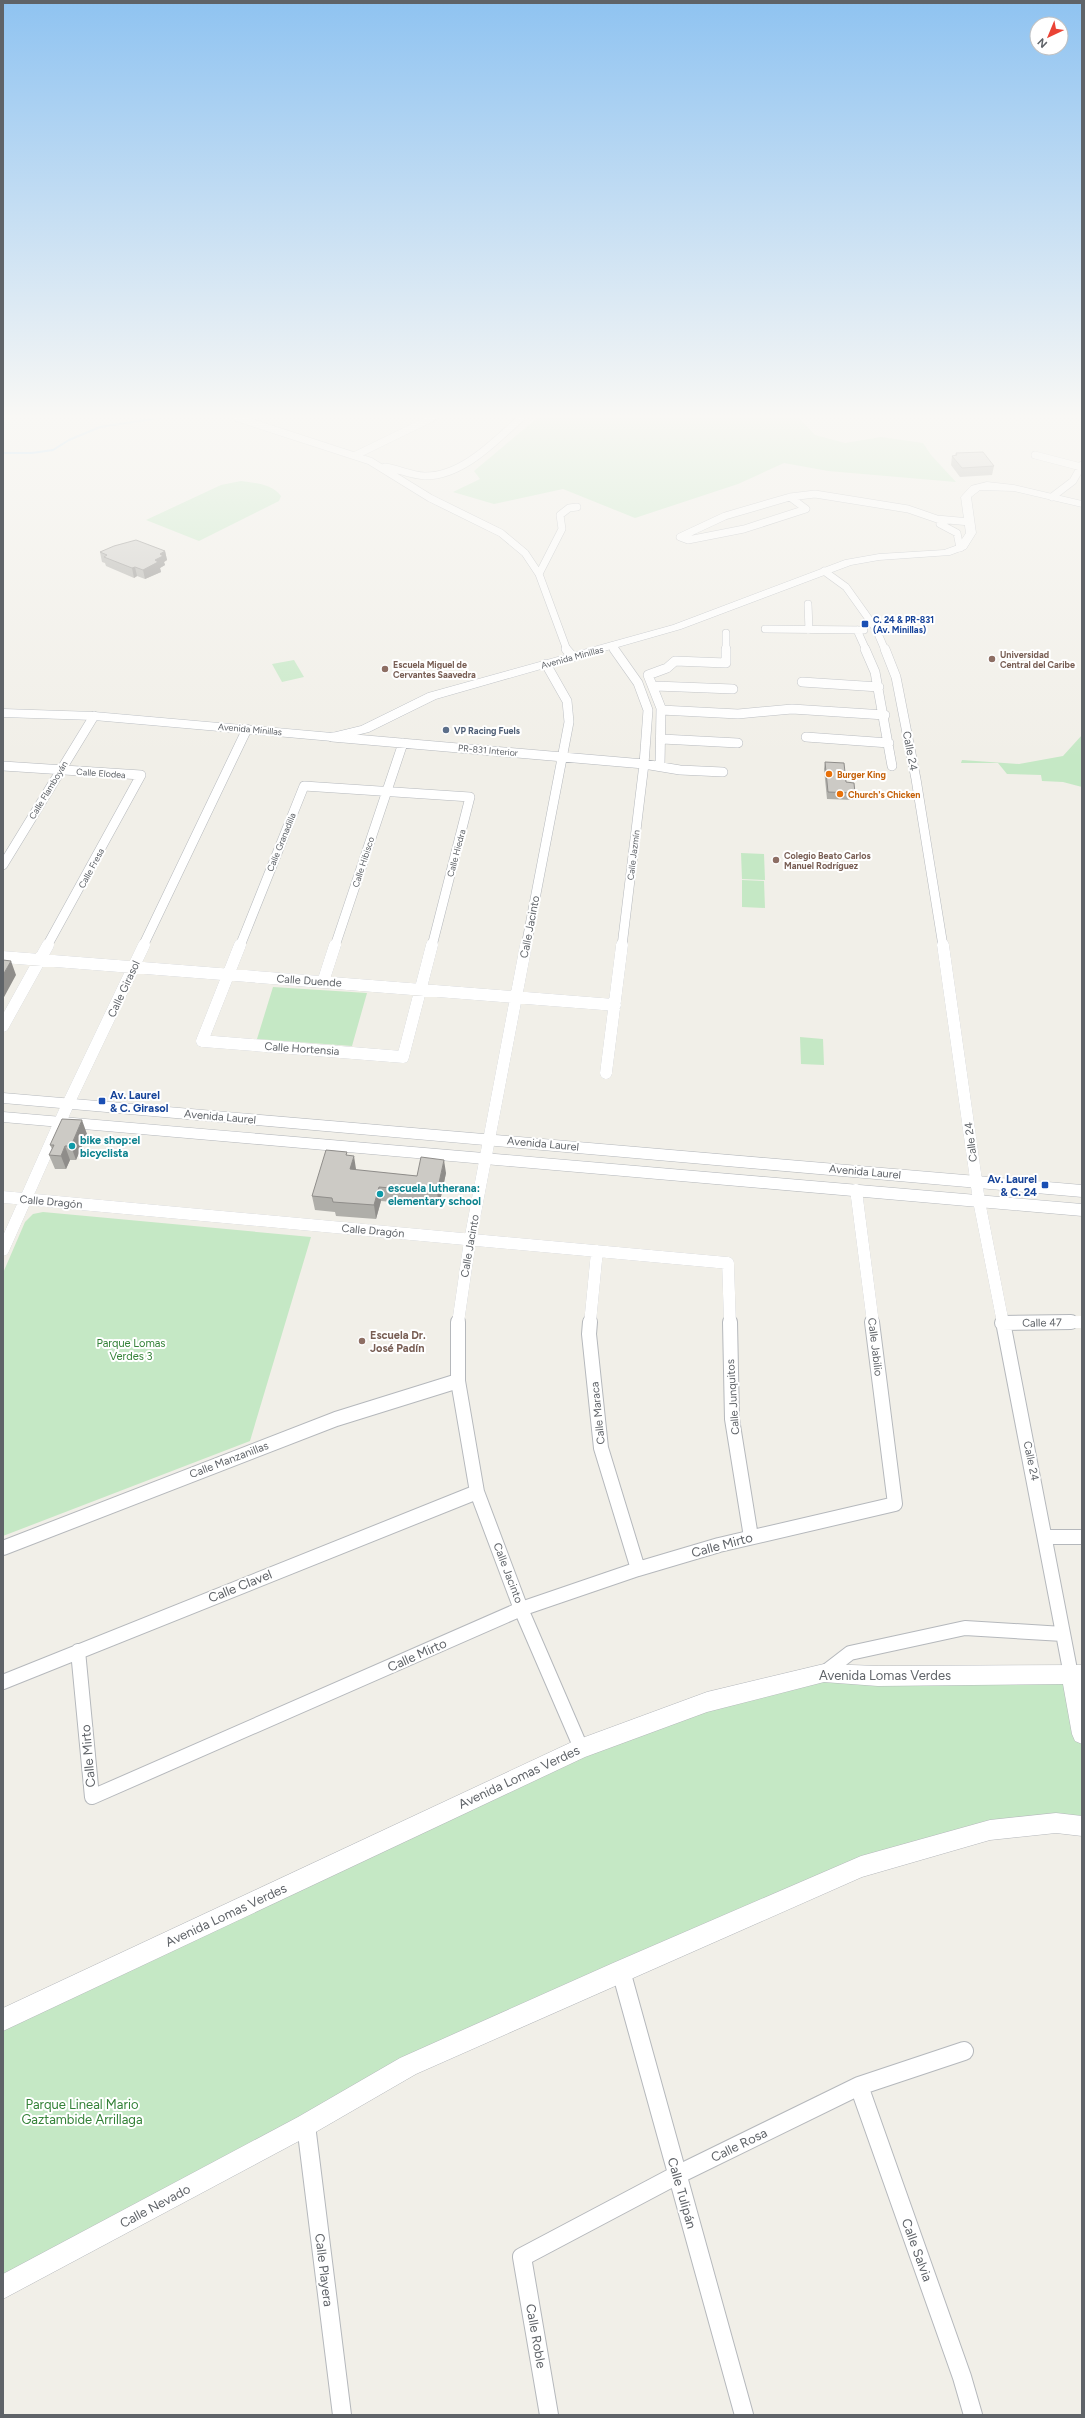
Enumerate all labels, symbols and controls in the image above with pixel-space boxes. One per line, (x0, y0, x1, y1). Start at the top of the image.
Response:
north arrow (1029, 16, 1069, 56)
text: N (1035, 35, 1050, 50)
place label: C. 24 & PR-831 (Av. Minillas) (873, 614, 934, 635)
marker: C. 24 & PR-831 (Av. Minillas) (860, 619, 870, 629)
street label: Avenida Minillas (540, 643, 604, 671)
place label: Universidad Central del Caribe (1000, 649, 1075, 670)
marker: Universidad Central del Caribe (987, 654, 997, 664)
place label: Escuela Miguel de Cervantes Saavedra (393, 659, 476, 680)
marker: Escuela Miguel de Cervantes Saavedra (380, 664, 390, 674)
street label: Avenida Minillas (218, 721, 282, 737)
marker: VP Racing Fuels (441, 725, 451, 735)
place label: VP Racing Fuels (454, 725, 521, 736)
street label: Calle 24 (900, 730, 920, 772)
street label: PR-831 Interior (458, 742, 518, 758)
street label: Calle Flamboyán (26, 759, 70, 821)
street label: Calle Elodea (76, 766, 126, 780)
marker: Burger King (824, 769, 834, 779)
place label: Burger King (837, 769, 886, 780)
marker: Church's Chicken (835, 789, 845, 799)
place label: Church's Chicken (848, 789, 920, 800)
street label: Calle Granadilla (264, 811, 298, 873)
street label: Calle Hiedra (444, 828, 468, 878)
street label: Calle Jazmín (624, 829, 642, 881)
street label: Calle Hibisco (350, 835, 376, 889)
street label: Calle Fresa (76, 846, 106, 890)
place label: Colegio Beato Carlos Manuel Rodríguez (784, 850, 871, 871)
marker: Colegio Beato Carlos Manuel Rodríguez (771, 855, 781, 865)
street label: Calle Jacinto (518, 895, 542, 959)
street label: Calle Girasol (105, 958, 143, 1020)
street label: Calle Duende (276, 972, 342, 990)
street label: Calle Hortensia (264, 1040, 340, 1058)
place label: Av. Laurel & C. Girasol (110, 1089, 169, 1115)
marker: Av. Laurel & C. Girasol (97, 1096, 107, 1106)
street label: Avenida Laurel (184, 1107, 256, 1127)
street label: Calle 24 (962, 1121, 980, 1163)
place label: bike shop:el bicyclista (80, 1134, 141, 1160)
street label: Avenida Laurel (507, 1134, 579, 1154)
marker: bike shop:el bicyclista (67, 1141, 77, 1151)
street label: Avenida Laurel (829, 1162, 901, 1182)
place label: Av. Laurel & C. 24 (987, 1173, 1037, 1199)
marker: Av. Laurel & C. 24 (1040, 1180, 1050, 1190)
place label: escuela lutherana: elementary school (388, 1182, 481, 1208)
marker: escuela lutherana: elementary school (375, 1189, 385, 1199)
street label: Calle Dragón (19, 1193, 83, 1211)
street label: Calle Jacinto (458, 1214, 482, 1278)
street label: Calle Dragón (341, 1222, 405, 1240)
street label: Calle 47 (1022, 1316, 1062, 1330)
street label: Calle Jabilio (865, 1317, 885, 1377)
place label: Escuela Dr. José Padín (370, 1329, 426, 1355)
marker: Escuela Dr. José Padín (357, 1336, 367, 1346)
park label: Parque Lomas Verdes 3 (96, 1337, 166, 1363)
street label: Calle Junquitos (724, 1359, 742, 1435)
street label: Calle Maraca (588, 1381, 608, 1445)
street label: Calle Manzanillas (188, 1439, 270, 1481)
street label: Calle 24 (1020, 1440, 1042, 1482)
street label: Calle Mirto (690, 1530, 754, 1560)
street label: Calle Jacinto (491, 1541, 525, 1605)
street label: Calle Clavel (206, 1566, 274, 1606)
street label: Calle Mirto (385, 1635, 449, 1675)
street label: Avenida Lomas Verdes (819, 1668, 951, 1683)
street label: Calle Mirto (78, 1724, 98, 1788)
street label: Avenida Lomas Verdes (456, 1742, 582, 1812)
street label: Avenida Lomas Verdes (163, 1880, 289, 1950)
park label: Parque Lineal Mario Gaztambide Arrillaga (21, 2097, 143, 2127)
street label: Calle Rosa (709, 2125, 769, 2165)
street label: Calle Tulipán (665, 2156, 699, 2230)
street label: Calle Nevado (117, 2181, 193, 2231)
street label: Calle Salvia (899, 2216, 935, 2284)
street label: Calle Playera (312, 2232, 336, 2308)
street label: Calle Roble (523, 2303, 549, 2369)

